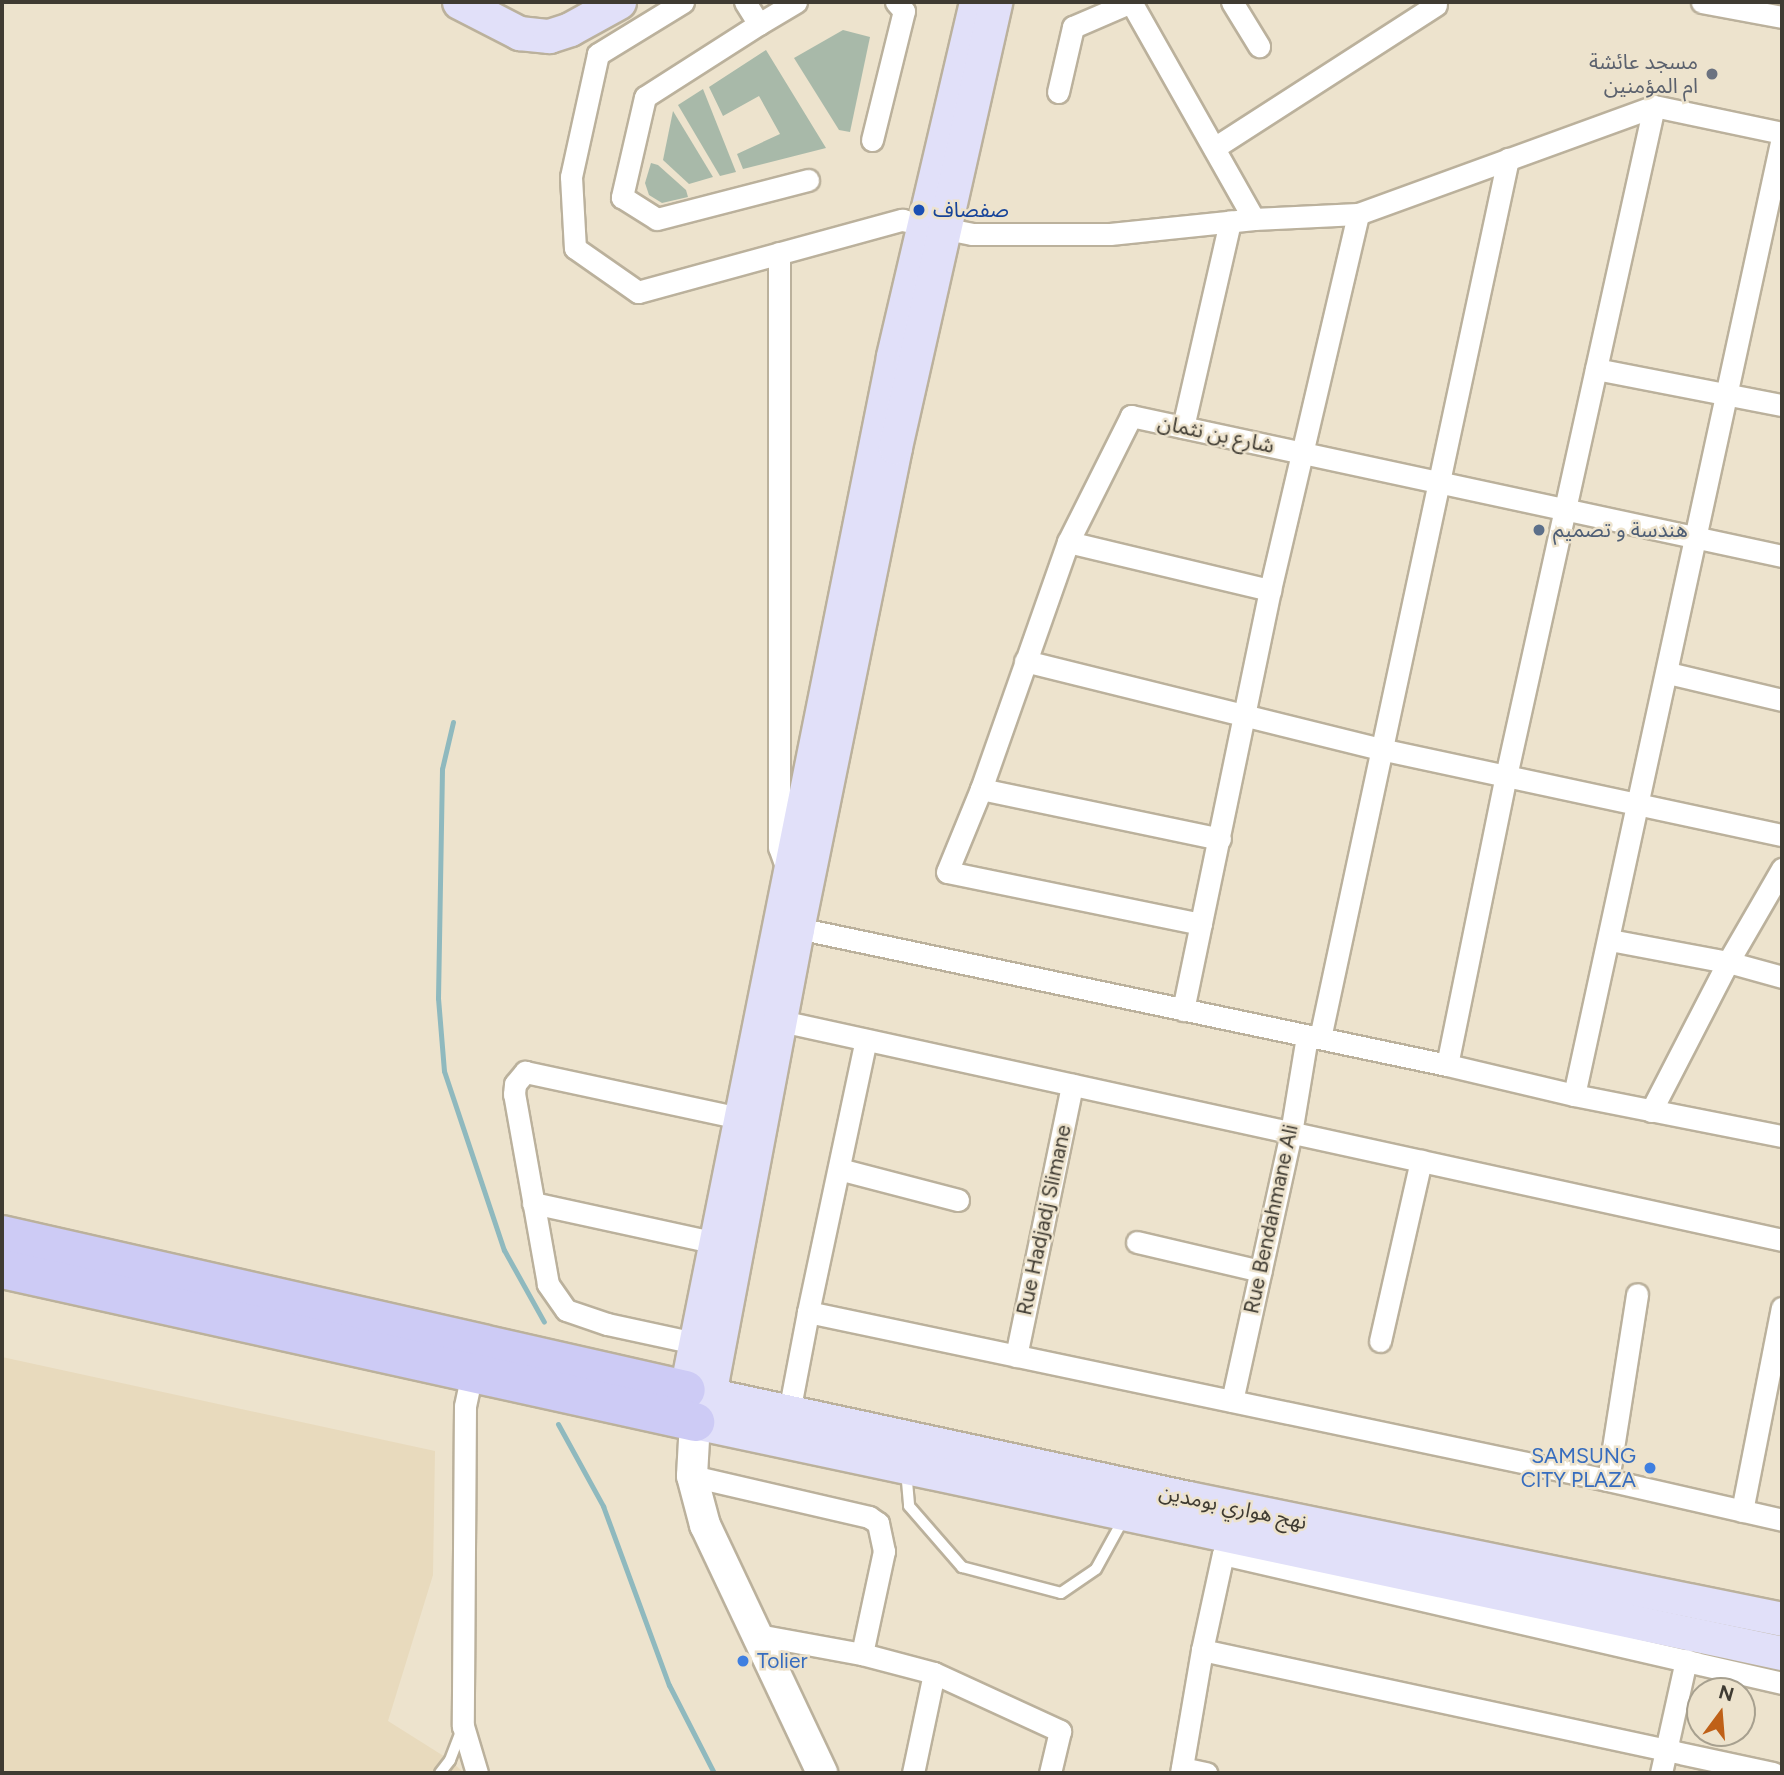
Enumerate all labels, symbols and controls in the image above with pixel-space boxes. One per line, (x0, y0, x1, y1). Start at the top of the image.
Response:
place label: مسجد عائشة ام المؤمنين (1589, 49, 1698, 99)
marker: مسجد عائشة ام المؤمنين (1704, 66, 1720, 82)
place label: صفصاف (933, 197, 1009, 223)
marker: صفصاف (911, 202, 927, 218)
street label: شارع بن نثمان (1155, 409, 1277, 459)
place label: هندسة و تصميم (1553, 517, 1688, 543)
marker: هندسة و تصميم (1531, 522, 1547, 538)
street label: Rue Bendahmane Ali (1239, 1122, 1303, 1316)
street label: Rue Hadjadj Slimane (1012, 1123, 1076, 1317)
place label: SAMSUNG CITY PLAZA (1521, 1443, 1636, 1493)
marker: SAMSUNG CITY PLAZA (1642, 1460, 1658, 1476)
street label: نهج هواري بومدين (1157, 1479, 1309, 1535)
place label: Tolier (757, 1648, 808, 1674)
marker: Tolier (735, 1653, 751, 1669)
north arrow (1686, 1677, 1756, 1747)
text: N (1716, 1680, 1737, 1706)

